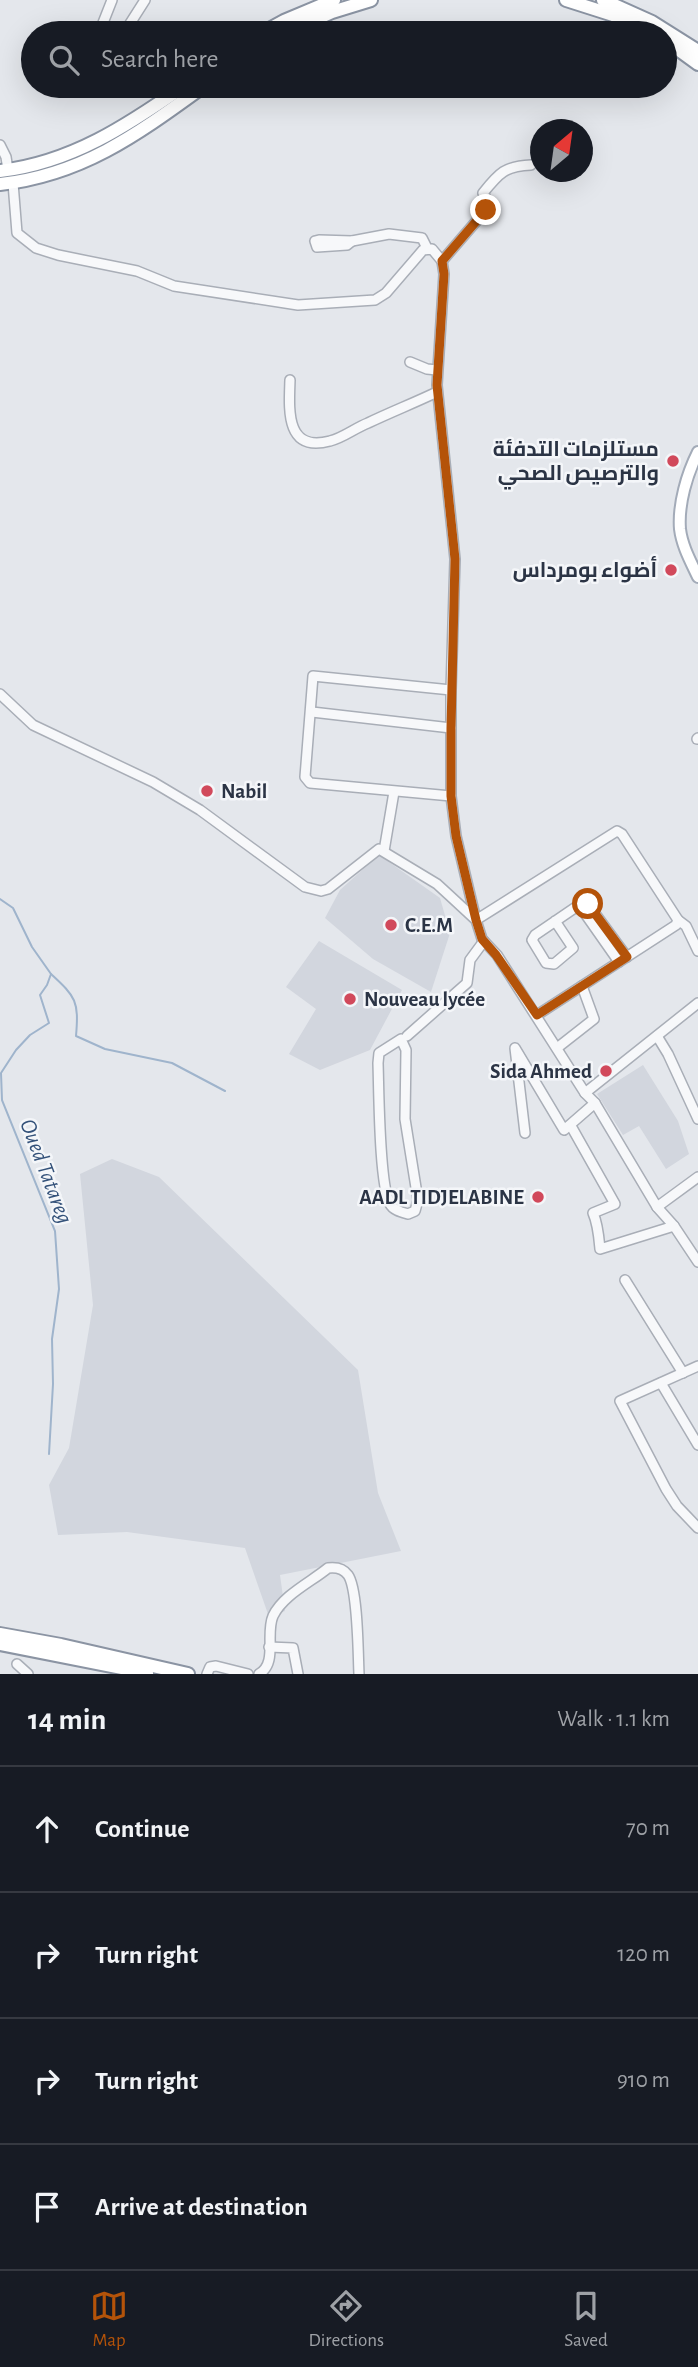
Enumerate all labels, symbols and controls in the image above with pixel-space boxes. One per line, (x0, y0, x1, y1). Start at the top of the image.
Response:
search box (21, 21, 677, 98)
icon: search (45, 41, 83, 79)
text: Search here (101, 46, 219, 72)
north arrow (530, 119, 593, 182)
route end (470, 194, 501, 225)
place label: مستلزمات التدفئة والترصيص الصحي (493, 439, 659, 490)
marker: مستلزمات التدفئة والترصيص الصحي (665, 453, 681, 469)
place label: أضواء بومرداس (513, 556, 657, 583)
marker: أضواء بومرداس (663, 562, 679, 578)
place label: Nabil (221, 781, 267, 802)
marker: Nabil (199, 783, 215, 799)
route start (572, 888, 603, 919)
place label: C.E.M (405, 915, 453, 936)
marker: C.E.M (383, 917, 399, 933)
place label: Nouveau lycée (364, 989, 485, 1010)
marker: Nouveau lycée (342, 991, 358, 1007)
place label: Sida Ahmed (490, 1061, 592, 1082)
marker: Sida Ahmed (598, 1063, 614, 1079)
water label: Oued Tatareg (15, 1116, 76, 1227)
place label: AADL TIDJELABINE (359, 1187, 524, 1208)
marker: AADL TIDJELABINE (530, 1189, 546, 1205)
text: 14 min (28, 1705, 106, 1735)
text: Walk · 1.1 km (557, 1708, 670, 1731)
icon: ahead (28, 1810, 66, 1848)
text: Continue (95, 1816, 190, 1842)
text: 70 m (626, 1817, 670, 1840)
icon: right (28, 1936, 66, 1974)
text: Turn right (95, 1942, 198, 1968)
text: 120 m (617, 1943, 670, 1966)
icon: right (28, 2062, 66, 2100)
text: Turn right (95, 2068, 198, 2094)
text: 910 m (617, 2069, 670, 2092)
icon: arrive (28, 2188, 66, 2226)
text: Arrive at destination (95, 2194, 308, 2220)
tab: Map (90, 2287, 128, 2352)
tab: Directions (308, 2287, 384, 2352)
tab: Saved (564, 2287, 608, 2352)

